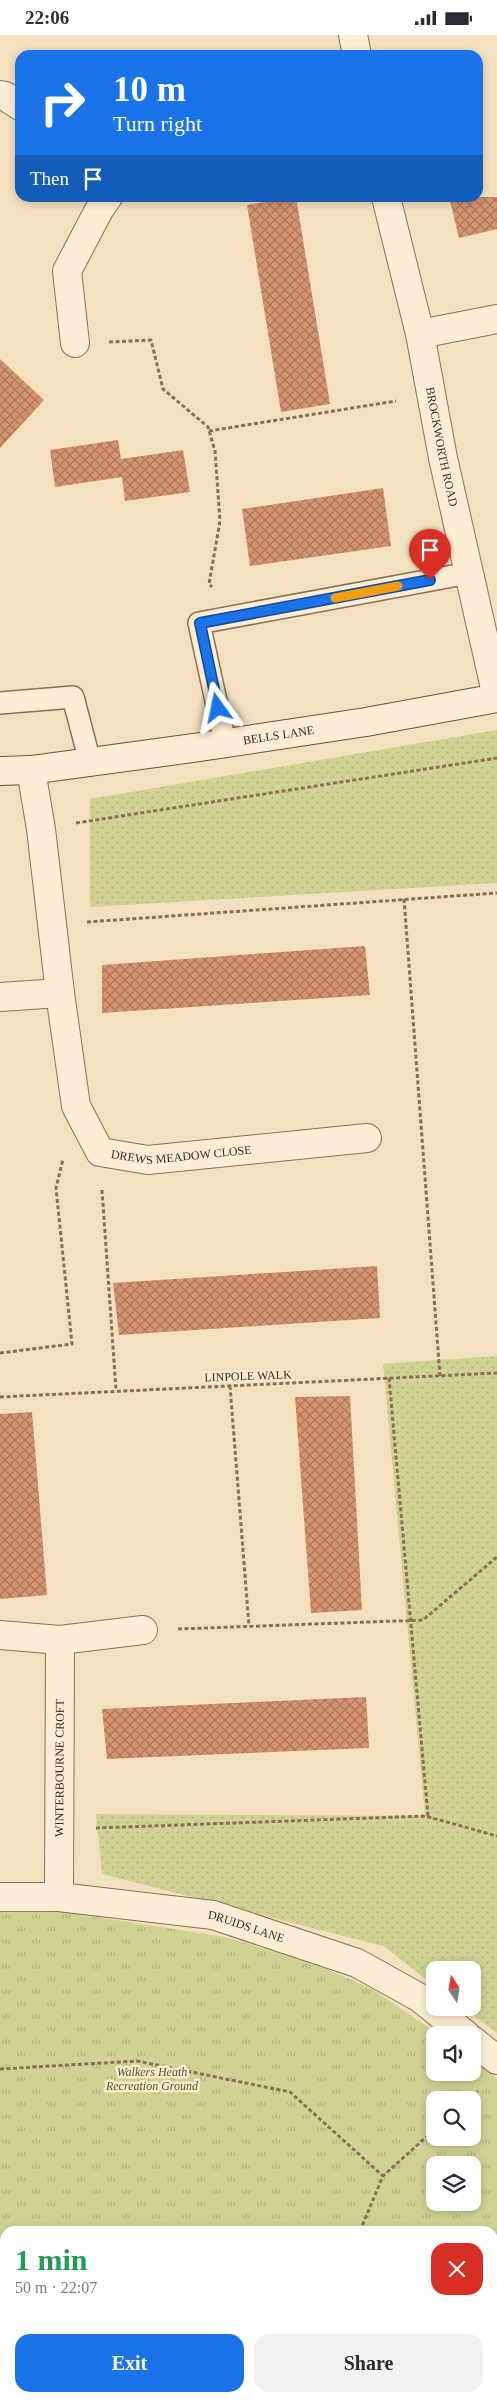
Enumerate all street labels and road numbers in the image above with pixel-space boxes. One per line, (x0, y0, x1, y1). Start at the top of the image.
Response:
street label: BROCKWORTH ROAD (423, 386, 461, 508)
street label: BELLS LANE (242, 723, 315, 747)
street label: DREWS MEADOW CLOSE (110, 1143, 252, 1167)
street label: LINPOLE WALK (204, 1367, 292, 1385)
street label: WINTERBOURNE CROFT (52, 1698, 67, 1837)
street label: DRUIDS LANE (207, 1907, 286, 1945)

